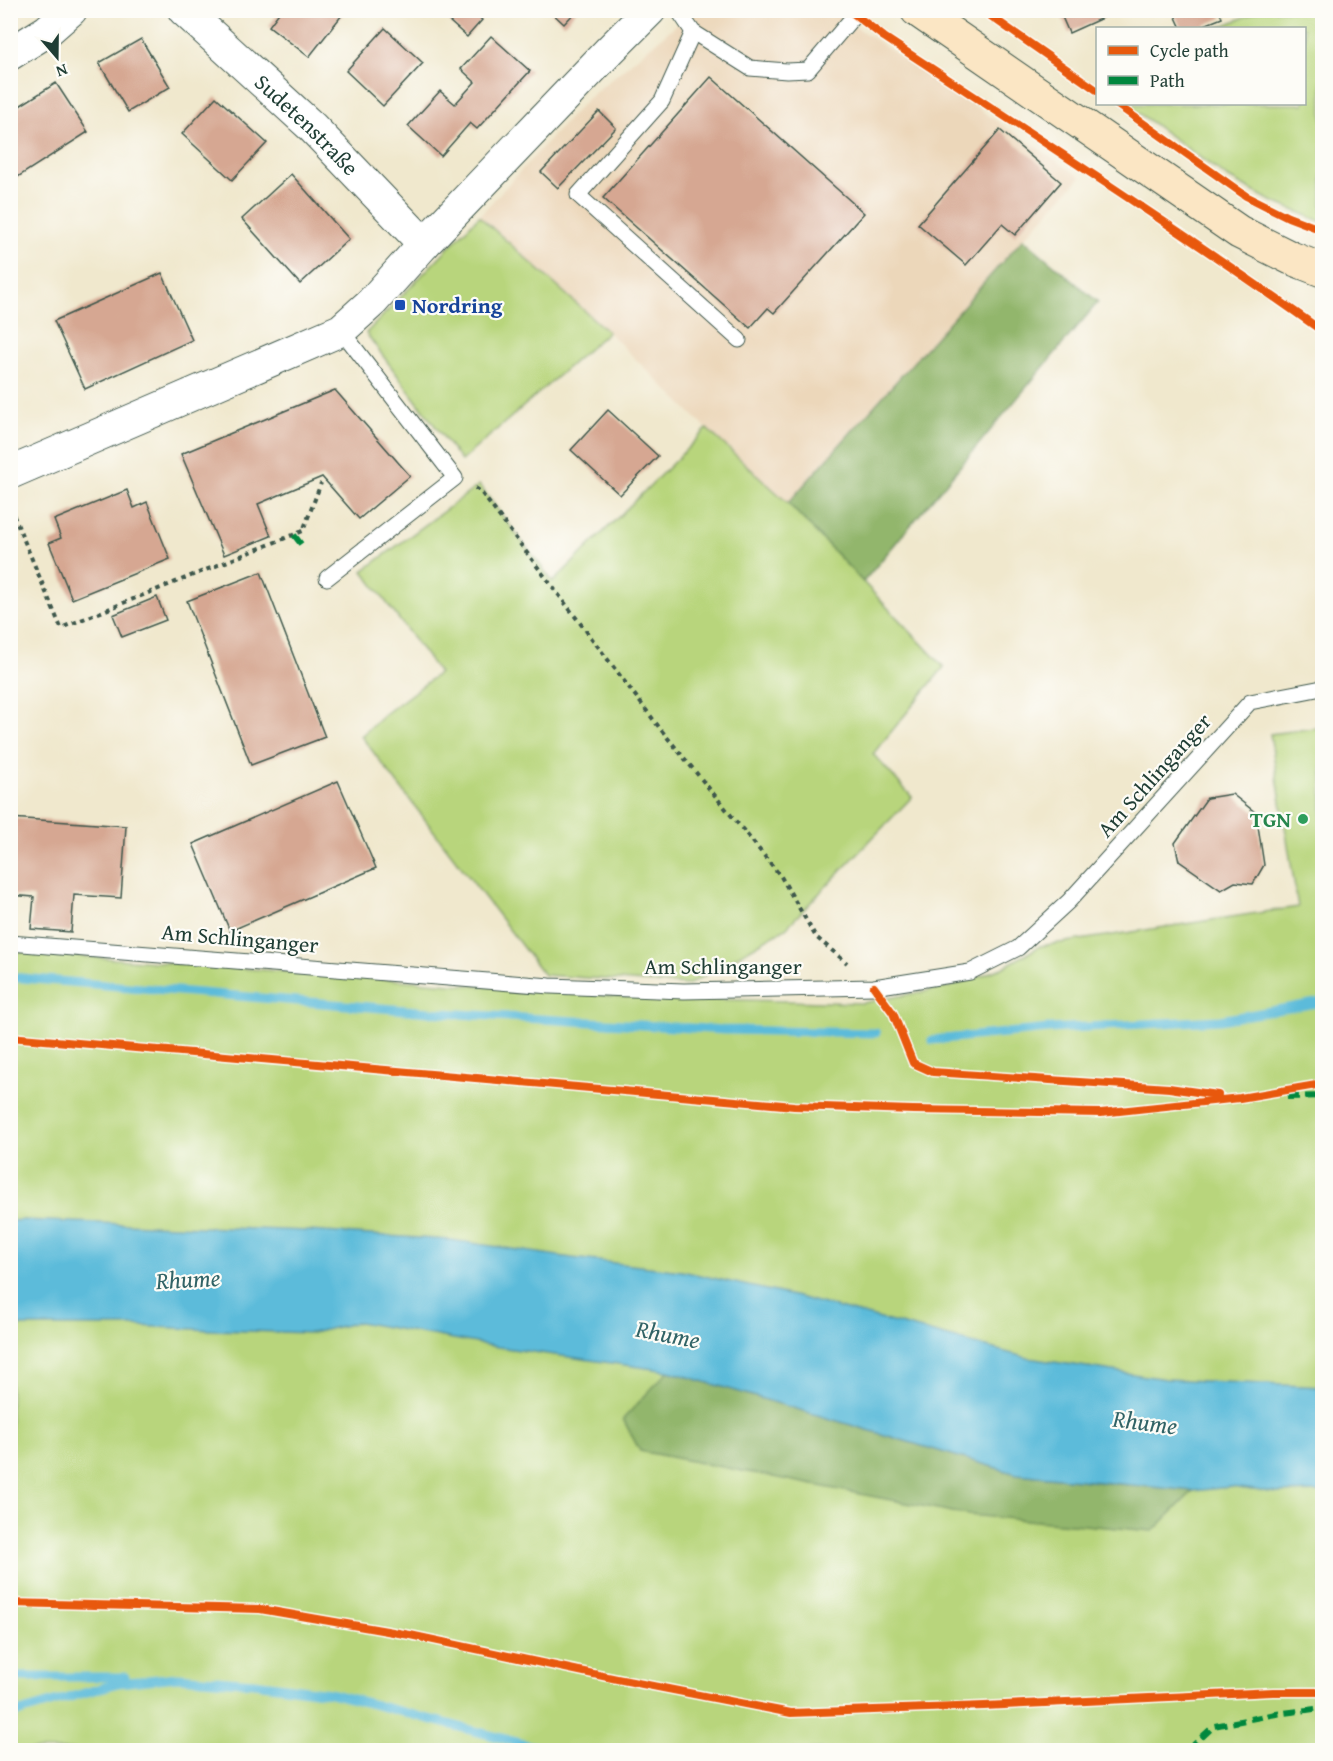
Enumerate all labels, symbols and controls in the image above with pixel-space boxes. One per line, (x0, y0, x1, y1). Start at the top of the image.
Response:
north arrow (27, 27, 87, 87)
legend (1096, 27, 1306, 105)
text: Cycle path (1150, 37, 1229, 64)
text: N (53, 58, 71, 84)
street label: Sudetenstraße (248, 66, 366, 183)
text: Path (1150, 67, 1185, 94)
place label: Nordring (412, 289, 503, 321)
marker: Nordring (393, 298, 407, 312)
street label: Am Schlinganger (1089, 706, 1219, 844)
place label: TGN (1250, 803, 1291, 835)
marker: TGN (1296, 812, 1310, 826)
street label: Am Schlinganger (160, 915, 320, 961)
street label: Am Schlinganger (644, 950, 802, 982)
water label: Rhume (154, 1260, 222, 1298)
water label: Rhume (632, 1310, 703, 1357)
water label: Rhume (1110, 1401, 1180, 1443)

